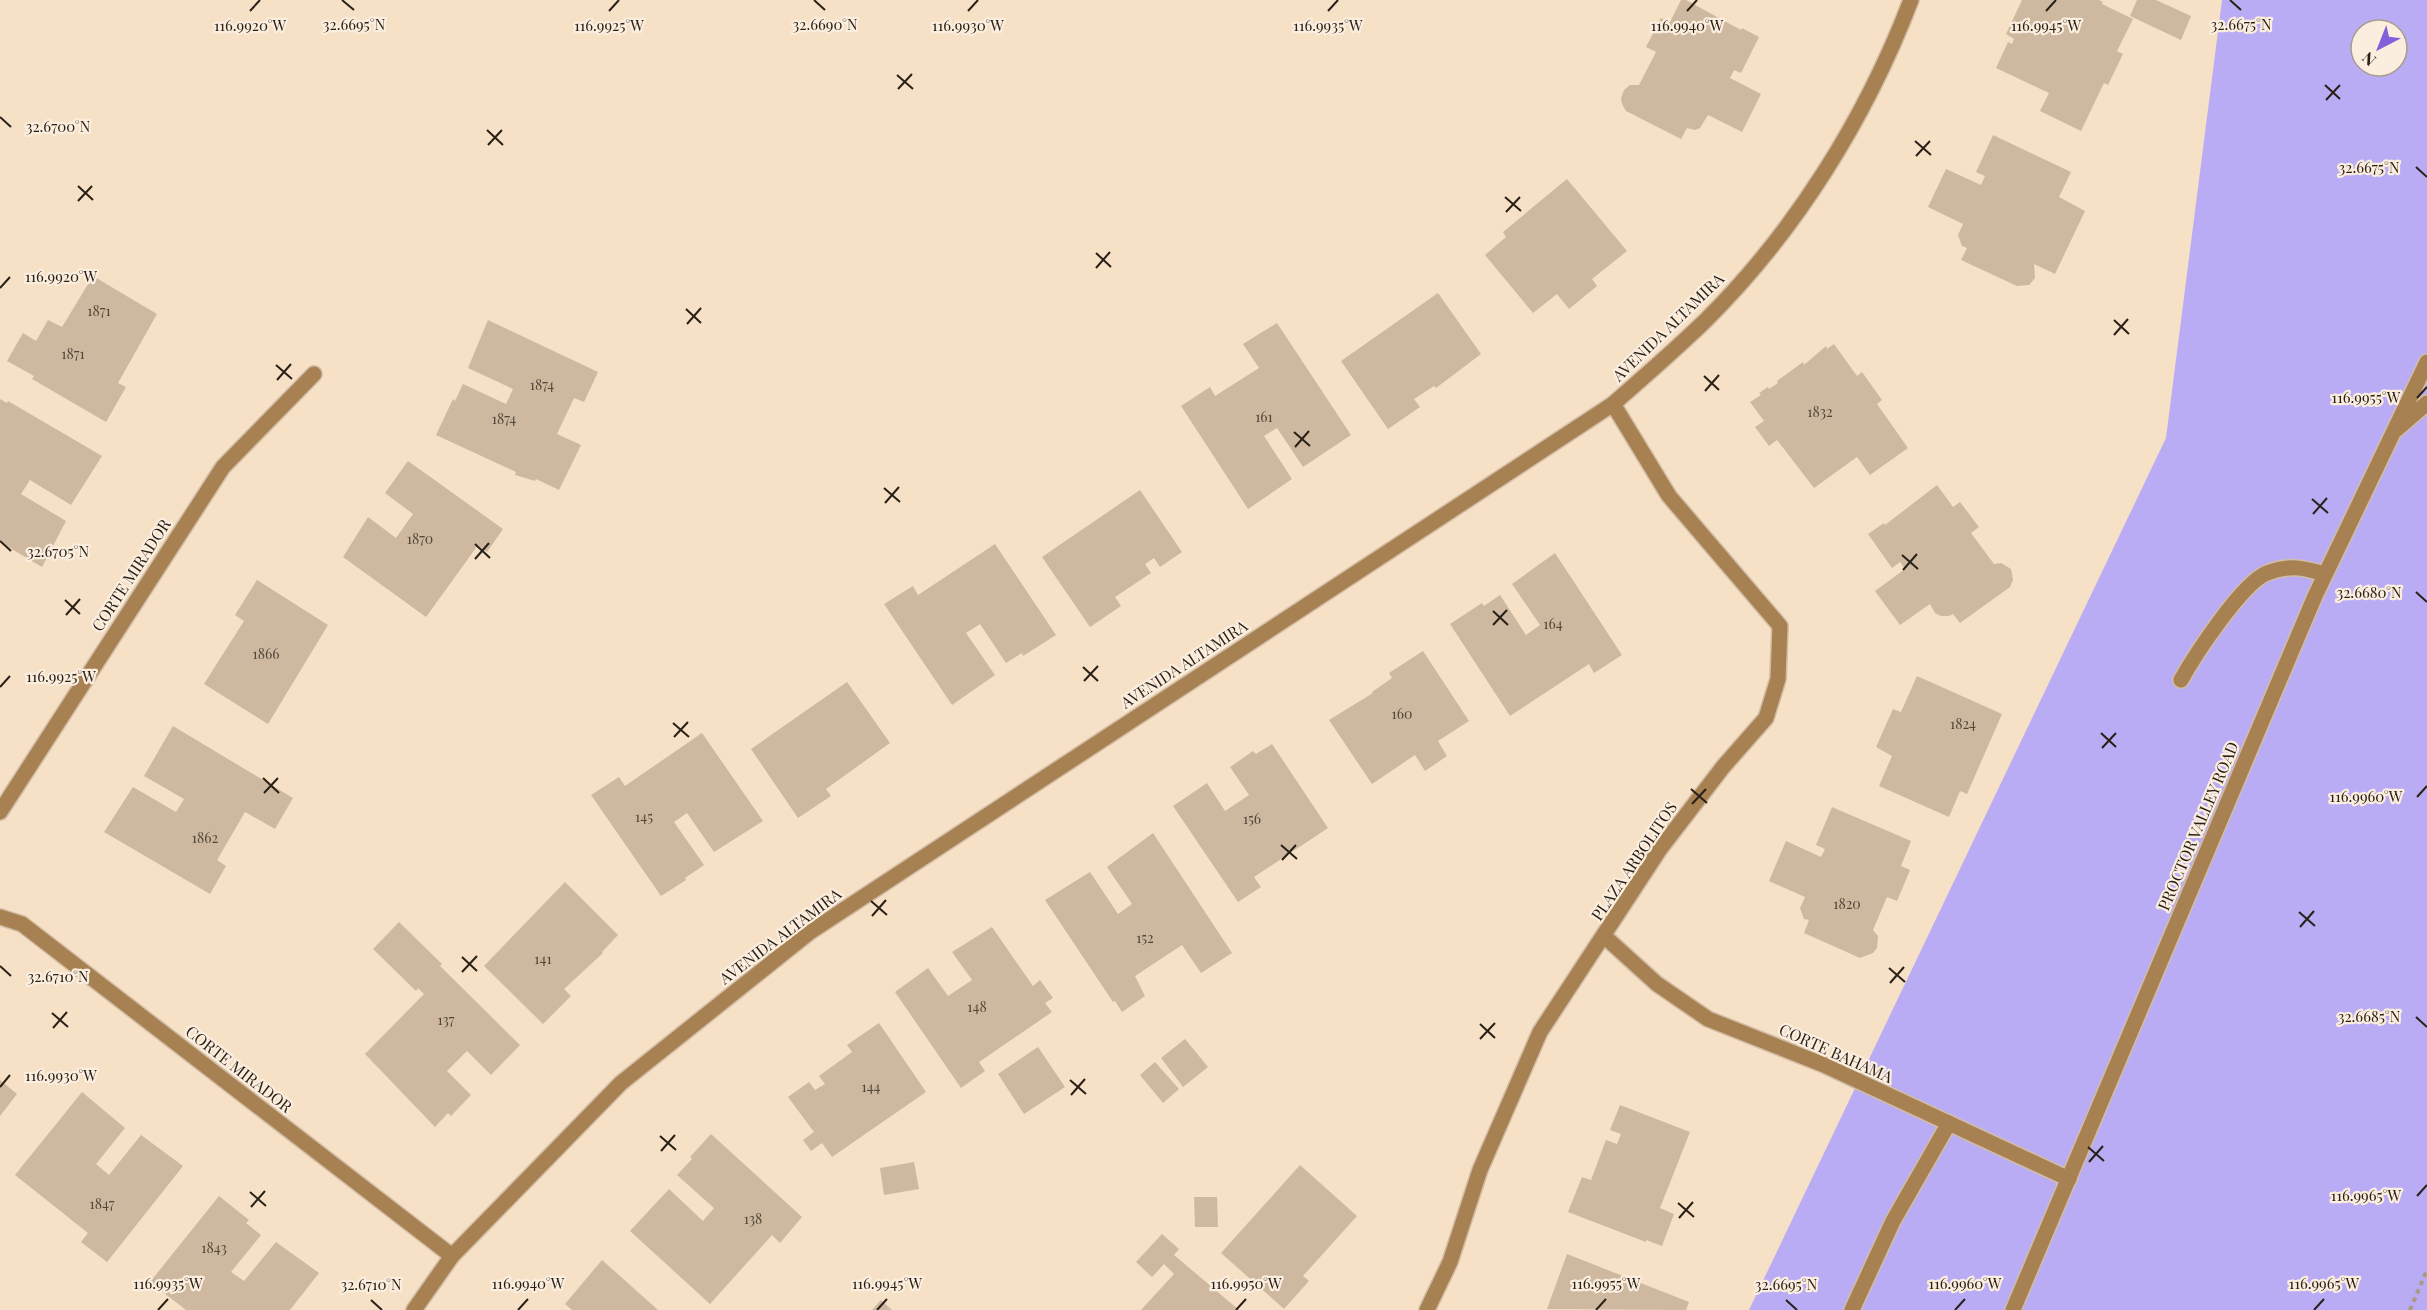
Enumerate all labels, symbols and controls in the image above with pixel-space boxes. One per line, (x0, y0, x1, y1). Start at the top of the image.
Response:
text: 32.6695°N (323, 14, 386, 34)
text: 32.6690°N (793, 14, 858, 34)
text: 32.6675°N (2211, 14, 2272, 34)
text: 116.9920°W (214, 15, 287, 35)
text: 116.9925°W (574, 15, 644, 35)
text: 116.9930°W (932, 15, 1004, 35)
text: 116.9935°W (1293, 15, 1363, 35)
text: 116.9940°W (1651, 15, 1724, 35)
text: 116.9945°W (2011, 15, 2081, 35)
north arrow (2349, 18, 2409, 78)
text: N (2357, 48, 2380, 71)
text: 32.6700°N (26, 116, 91, 136)
text: 32.6675°N (2339, 157, 2400, 177)
text: 116.9920°W (25, 266, 98, 286)
street label: AVENIDA ALTAMIRA (1607, 267, 1729, 386)
house number: 1871 (87, 301, 111, 320)
house number: 1871 (61, 344, 85, 363)
house number: 1874 (530, 375, 554, 394)
text: 116.9955°W (2332, 387, 2401, 407)
house number: 1832 (1807, 402, 1833, 421)
house number: 161 (1255, 407, 1273, 426)
house number: 1874 (492, 409, 516, 428)
street label: CORTE MIRADOR (86, 514, 175, 635)
house number: 1870 (407, 529, 433, 548)
text: 32.6705°N (27, 541, 90, 561)
text: 32.6680°N (2336, 582, 2402, 602)
street label: AVENIDA ALTAMIRA (1115, 614, 1252, 713)
house number: 164 (1543, 614, 1563, 633)
house number: 1866 (253, 644, 279, 663)
text: 116.9925°W (26, 666, 96, 686)
house number: 160 (1392, 704, 1412, 723)
house number: 1824 (1950, 714, 1976, 733)
street label: PROCTOR VALLEY ROAD (2152, 738, 2243, 913)
text: 116.9960°W (2330, 786, 2403, 806)
street label: PLAZA ARBOLITOS (1586, 797, 1681, 924)
house number: 145 (635, 807, 653, 826)
house number: 156 (1243, 809, 1261, 828)
house number: 1862 (192, 828, 218, 847)
street label: AVENIDA ALTAMIRA (714, 882, 846, 989)
house number: 1820 (1833, 894, 1861, 913)
house number: 152 (1136, 928, 1154, 947)
house number: 141 (534, 949, 552, 968)
text: 32.6710°N (27, 966, 89, 986)
house number: 148 (967, 997, 987, 1016)
text: 32.6685°N (2338, 1006, 2401, 1026)
house number: 137 (438, 1010, 455, 1029)
street label: CORTE BAHAMA (1776, 1018, 1897, 1087)
street label: CORTE MIRADOR (182, 1020, 297, 1117)
text: 116.9930°W (25, 1065, 97, 1085)
house number: 144 (861, 1077, 881, 1096)
text: 116.9965°W (2331, 1185, 2402, 1205)
house number: 1847 (90, 1194, 115, 1213)
house number: 138 (744, 1209, 762, 1228)
house number: 1843 (201, 1238, 227, 1257)
text: 116.9935°W (133, 1273, 203, 1293)
text: 116.9940°W (492, 1273, 565, 1293)
text: 116.9945°W (852, 1273, 922, 1293)
text: 116.9950°W (1210, 1273, 1282, 1293)
text: 116.9955°W (1572, 1273, 1641, 1293)
text: 116.9960°W (1929, 1273, 2002, 1293)
text: 116.9965°W (2289, 1273, 2360, 1293)
text: 32.6710°N (340, 1274, 402, 1294)
text: 32.6695°N (1755, 1274, 1818, 1294)

